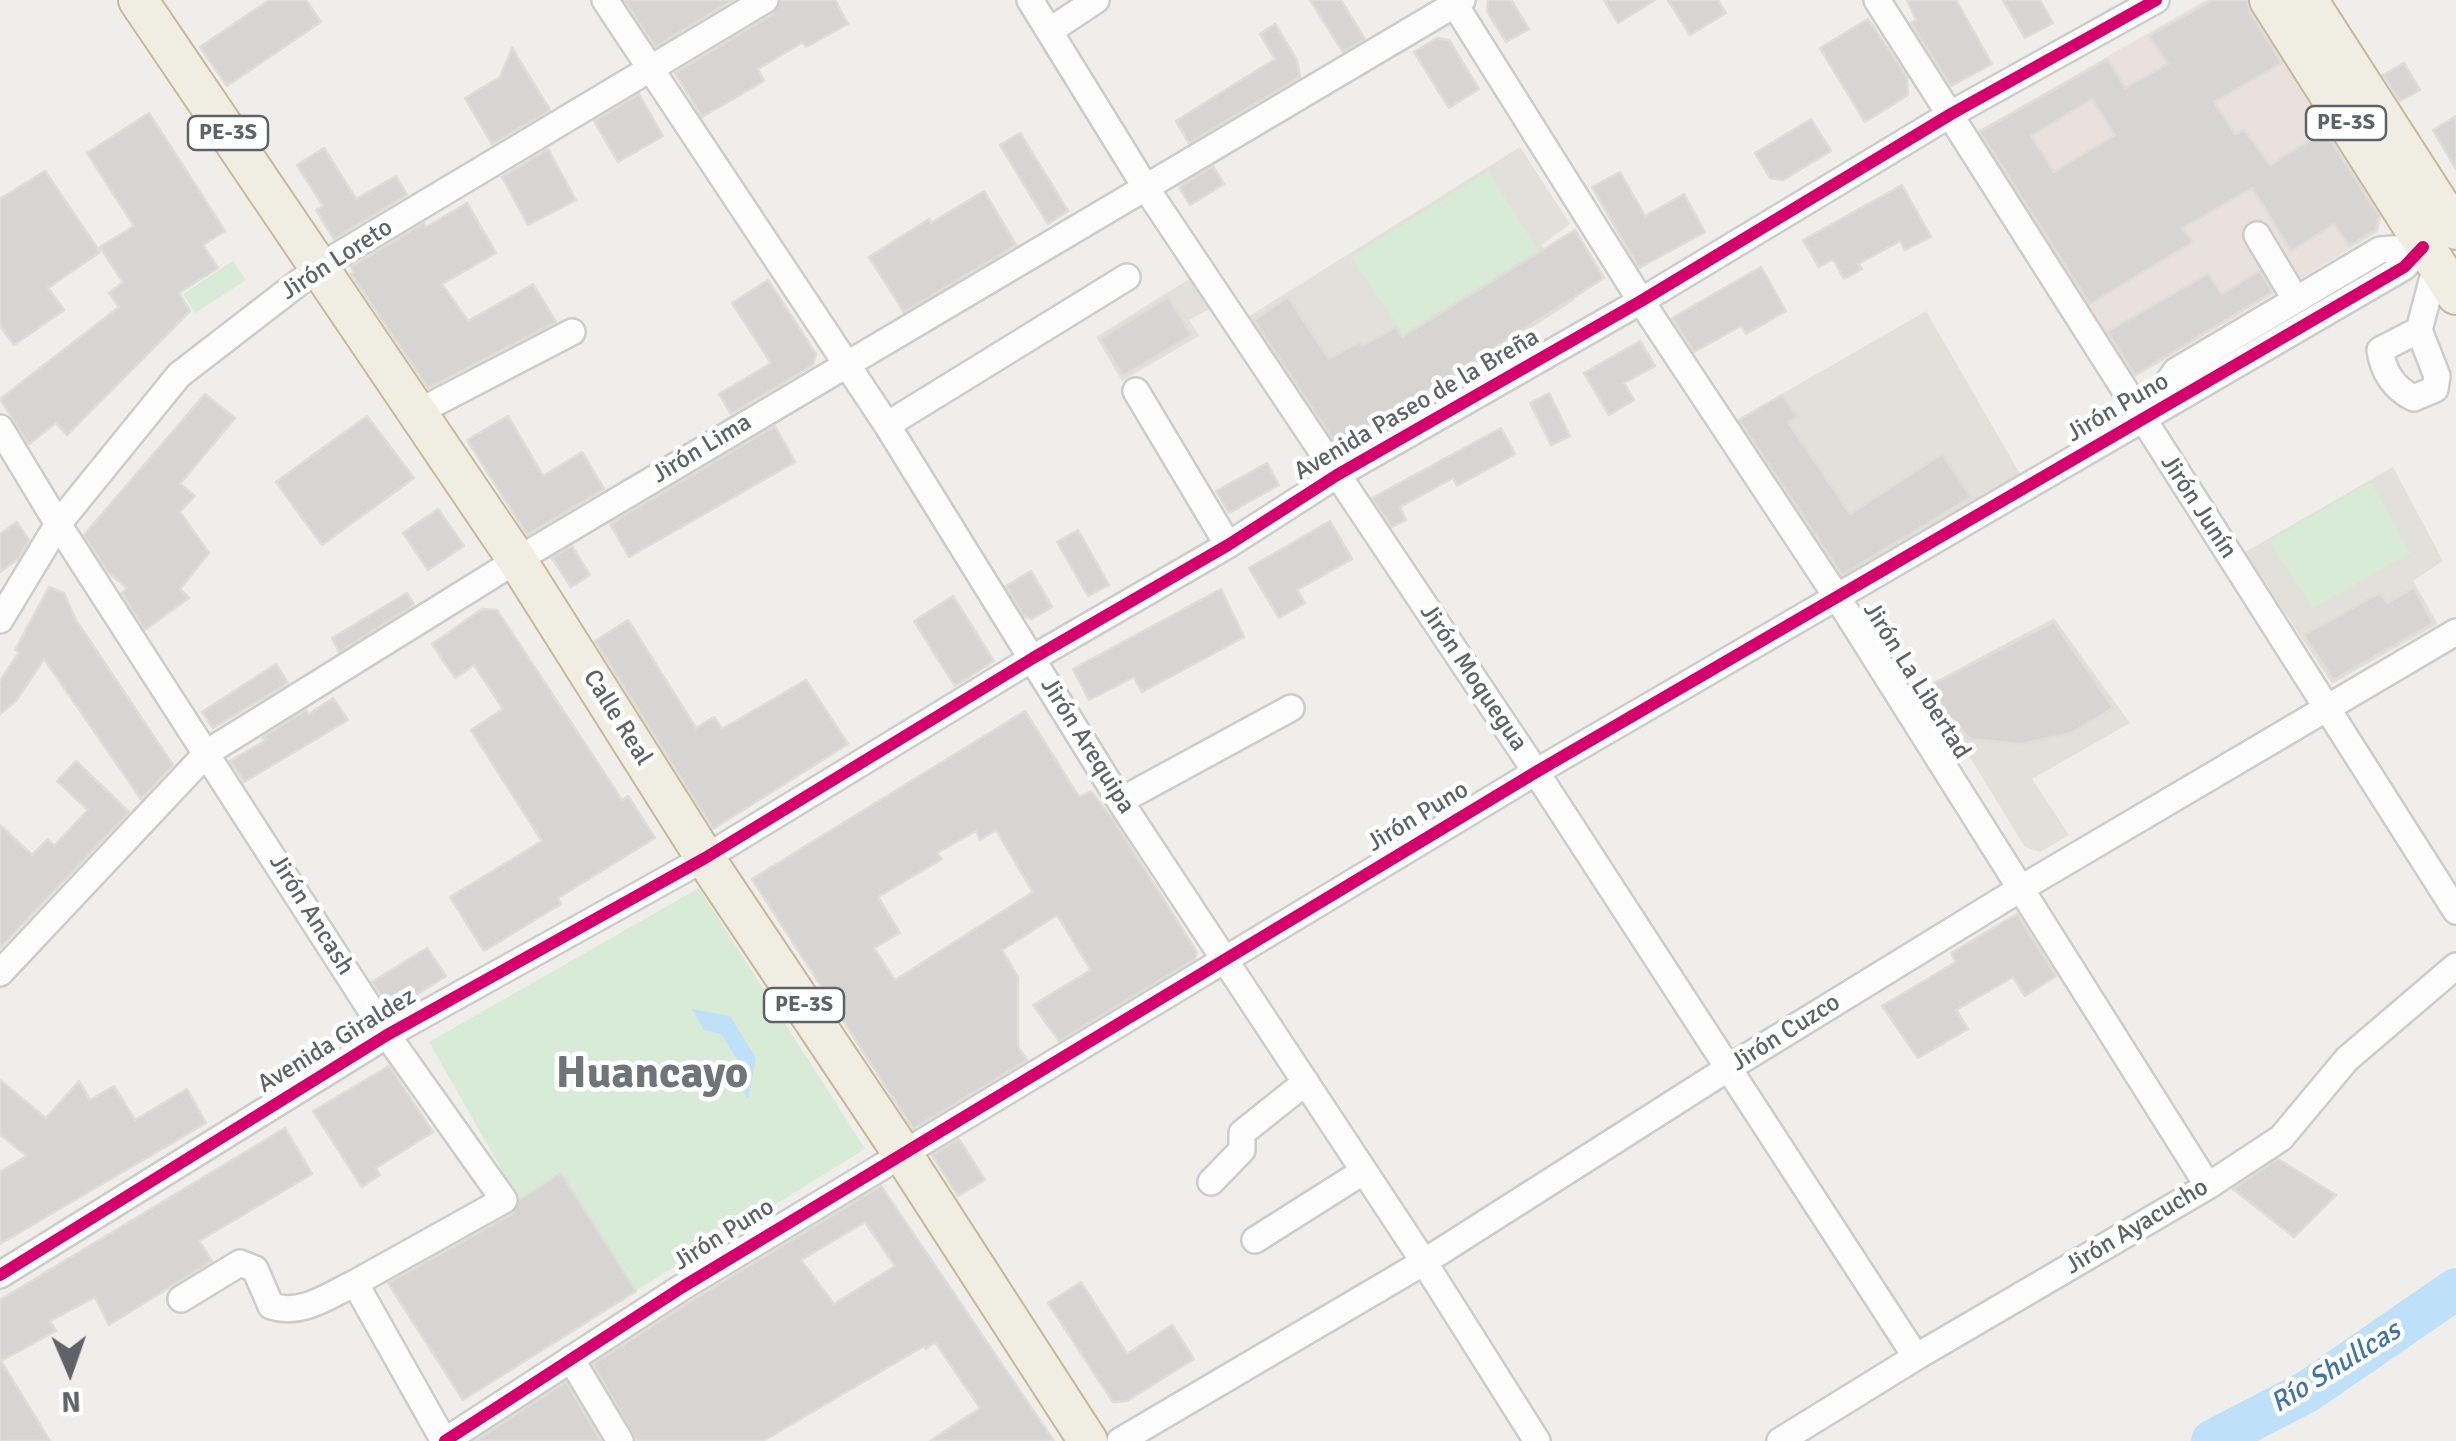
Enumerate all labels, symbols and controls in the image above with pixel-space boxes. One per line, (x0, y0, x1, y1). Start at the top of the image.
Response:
road number: PE-3S (2306, 106, 2386, 140)
road number: PE-3S (188, 116, 268, 150)
street label: Jirón Loreto (276, 213, 398, 307)
street label: Avenida Paseo de la Breña (1289, 323, 1545, 487)
street label: Jirón Puno (2062, 367, 2174, 449)
street label: Jirón Lima (647, 408, 757, 490)
street label: Jirón Junín (2153, 449, 2243, 565)
street label: Jirón La Libertad (1856, 597, 1976, 765)
street label: Jirón Moquegua (1413, 599, 1533, 757)
street label: Calle Real (576, 665, 658, 771)
street label: Jirón Arequipa (1033, 672, 1141, 820)
street label: Jirón Puno (1362, 775, 1474, 859)
street label: Jirón Ancash (262, 849, 360, 981)
street label: Avenida Giraldez (253, 982, 421, 1100)
road number: PE-3S (764, 988, 844, 1022)
street label: Jirón Cuzco (1726, 988, 1846, 1078)
district label: Huancayo (556, 1048, 748, 1102)
street label: Jirón Ayacucho (2060, 1173, 2214, 1281)
street label: Jirón Puno (668, 1192, 780, 1278)
water label: Río Shullcas (2265, 1315, 2407, 1421)
north arrow (20, 1321, 120, 1421)
text: N (61, 1384, 81, 1418)

